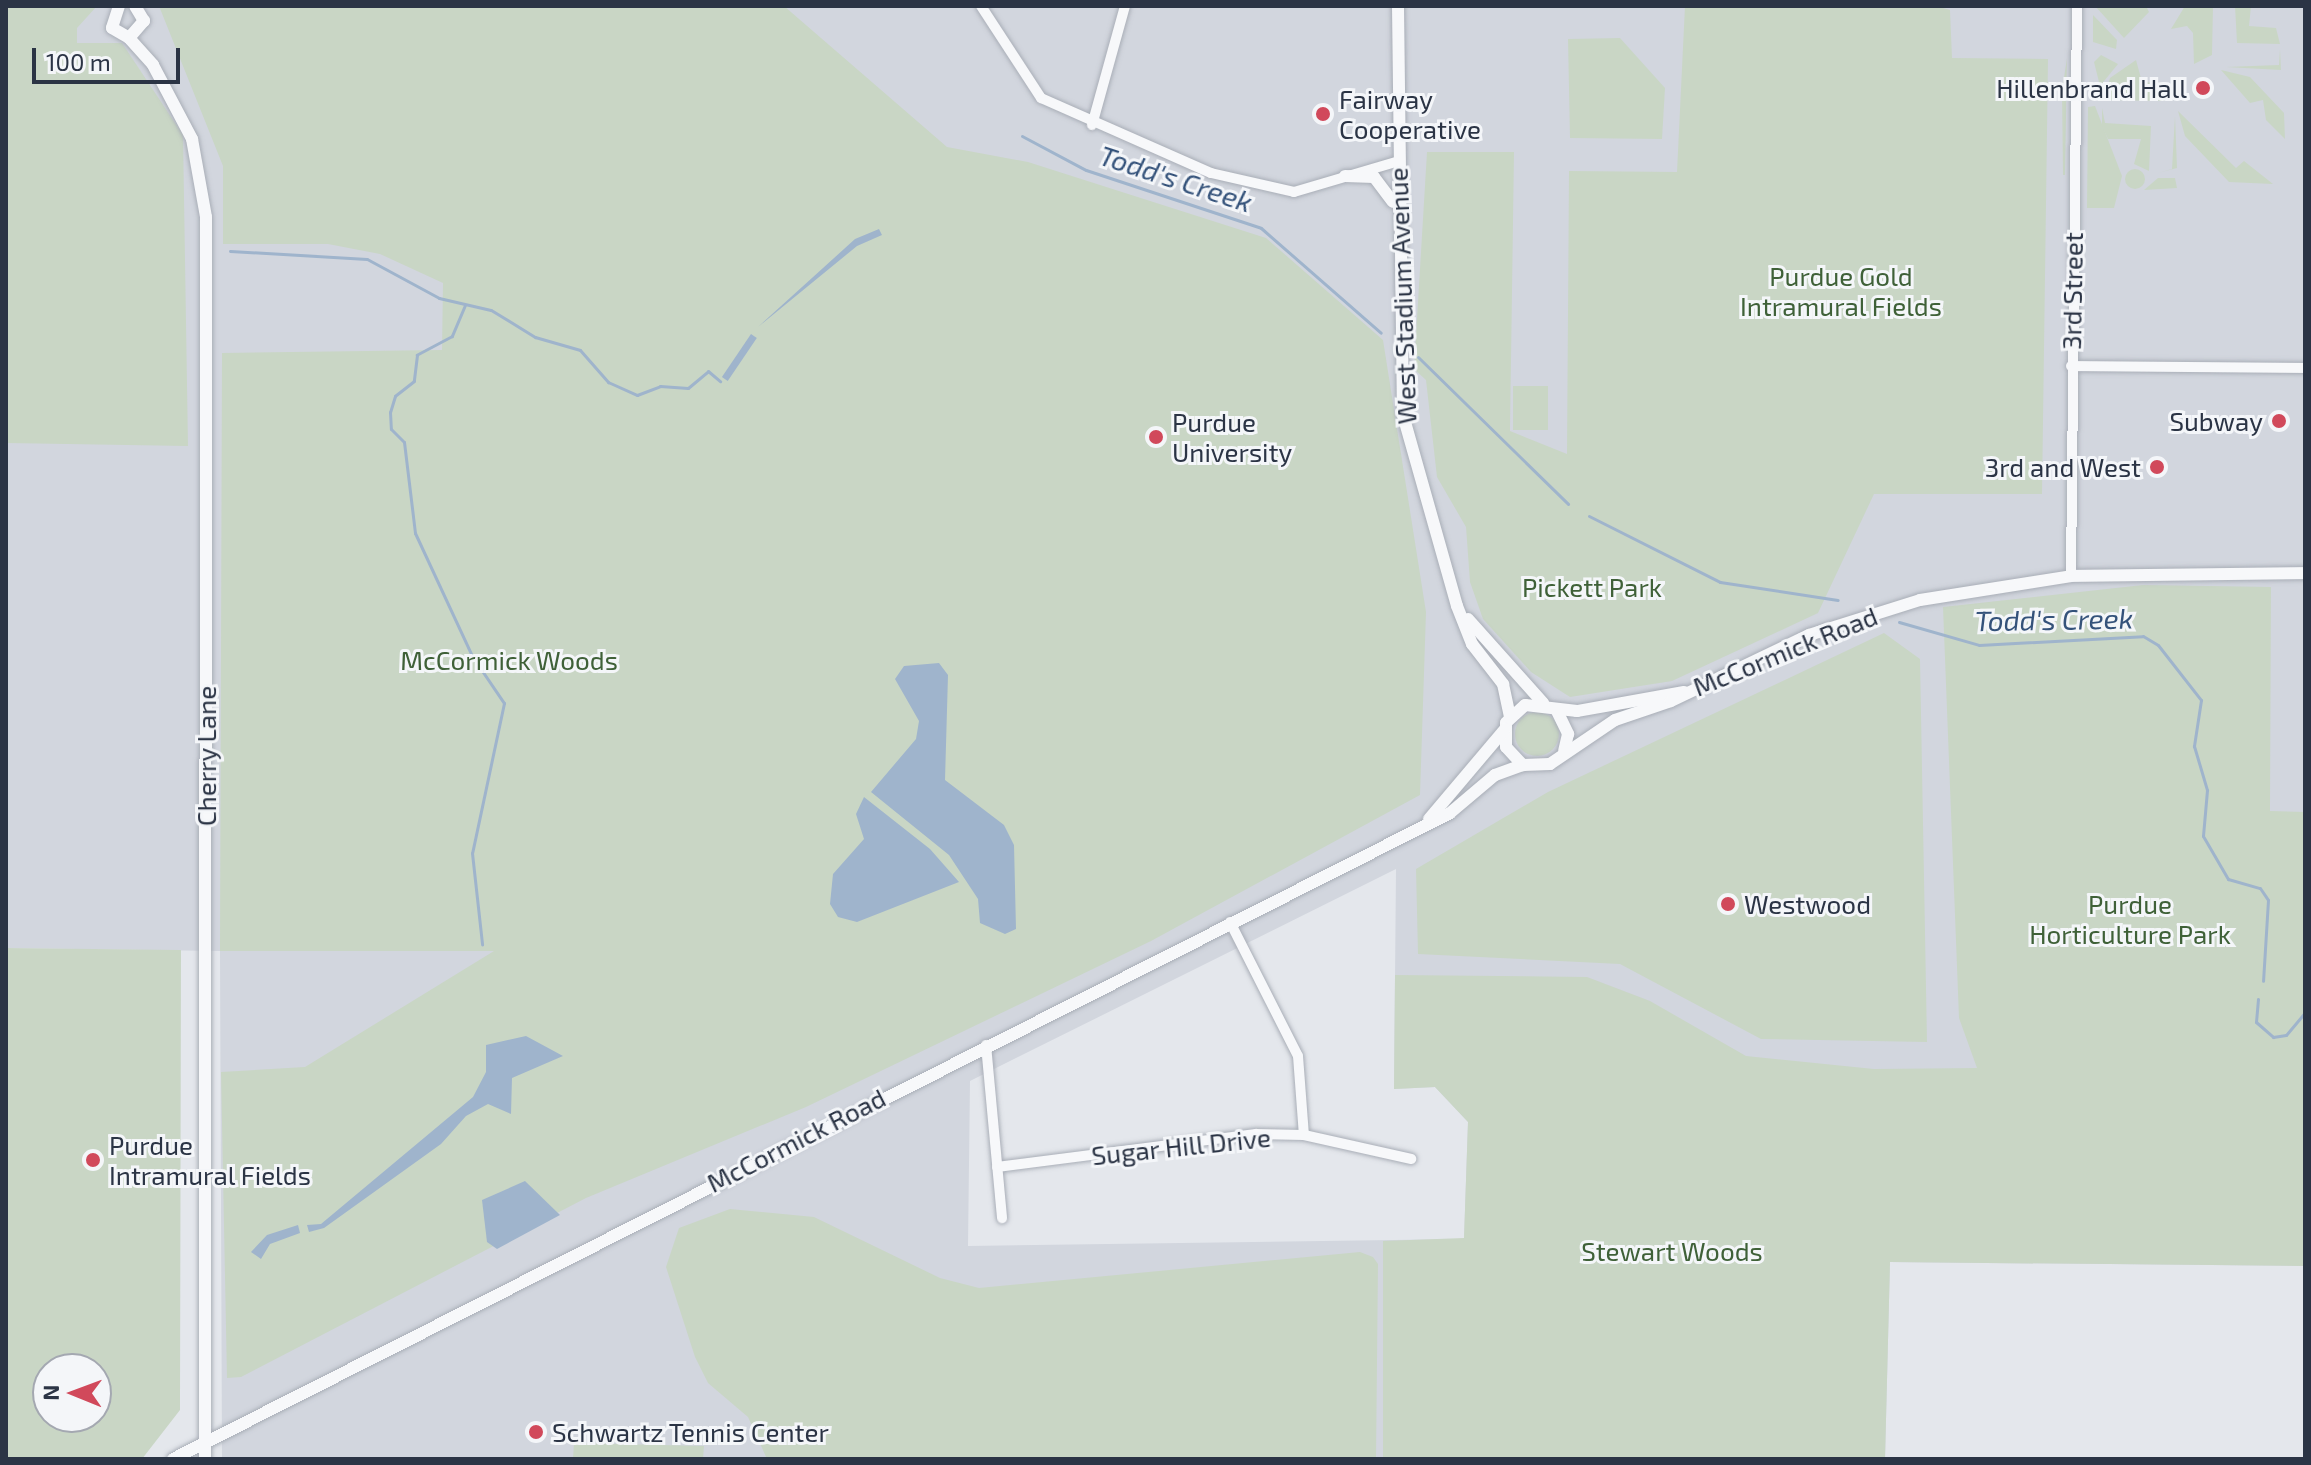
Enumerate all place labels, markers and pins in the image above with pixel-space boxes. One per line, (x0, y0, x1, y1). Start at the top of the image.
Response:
place label: Hillenbrand Hall (1996, 72, 2187, 104)
marker: Hillenbrand Hall (2194, 79, 2212, 97)
place label: Fairway Cooperative (1339, 83, 1481, 144)
marker: Fairway Cooperative (1314, 105, 1332, 123)
place label: Subway (2169, 405, 2263, 437)
place label: Purdue University (1172, 406, 1292, 468)
marker: Subway (2270, 412, 2288, 430)
marker: Purdue University (1147, 428, 1165, 446)
place label: 3rd and West (1984, 451, 2141, 483)
marker: 3rd and West (2148, 458, 2166, 476)
place label: Westwood (1744, 888, 1871, 920)
marker: Westwood (1719, 895, 1737, 913)
place label: Purdue Intramural Fields (109, 1129, 312, 1190)
marker: Purdue Intramural Fields (84, 1151, 102, 1169)
place label: Schwartz Tennis Center (552, 1416, 829, 1448)
marker: Schwartz Tennis Center (527, 1423, 545, 1441)

